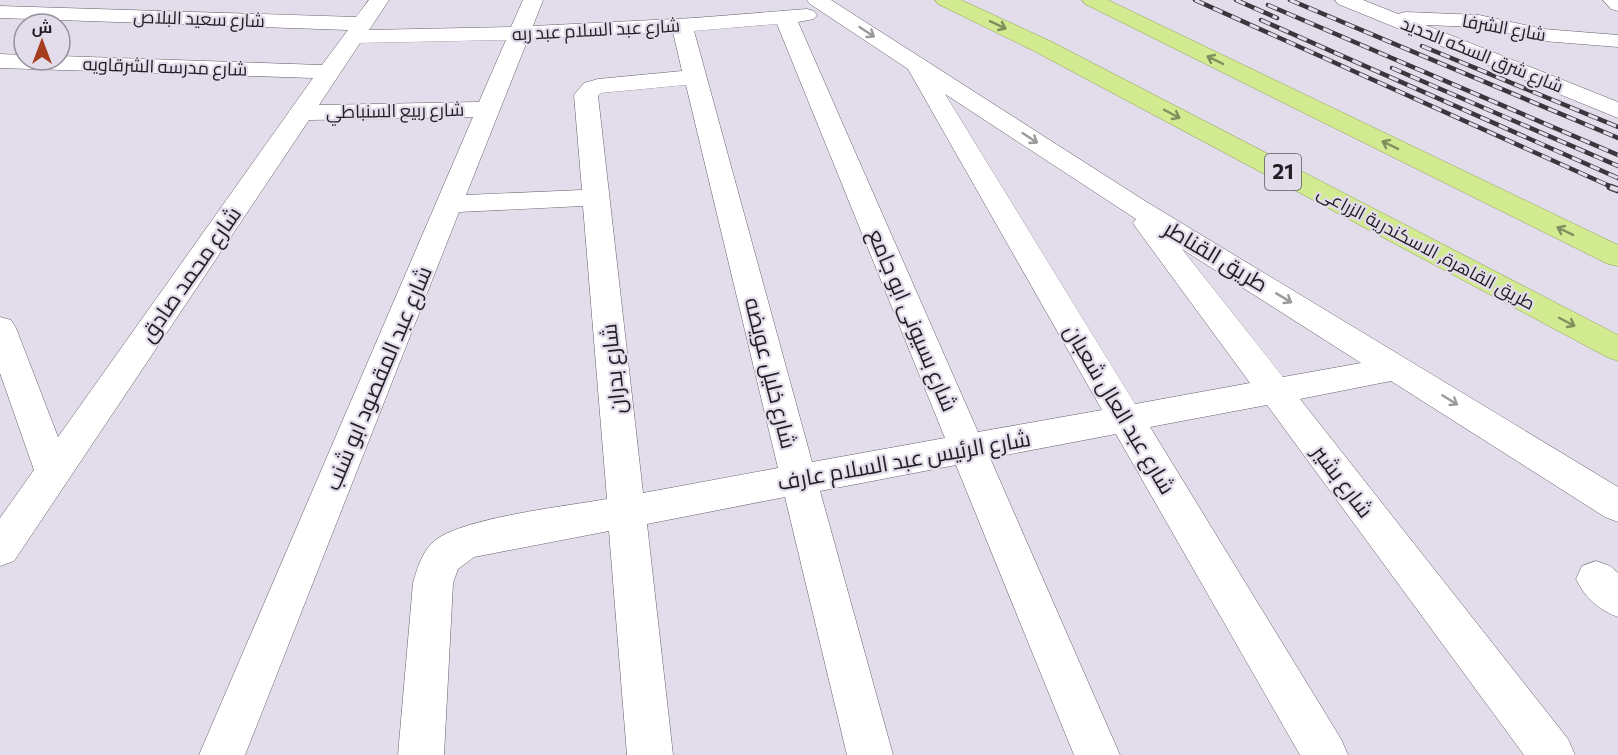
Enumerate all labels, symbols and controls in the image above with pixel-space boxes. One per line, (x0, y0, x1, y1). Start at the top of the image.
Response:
street label: شارع سعيد البلاص (133, 5, 265, 33)
street label: شارع الشرفا (1460, 9, 1548, 47)
street label: شارع شرق السكه الحديد (1397, 11, 1567, 99)
north arrow (12, 12, 72, 72)
street label: شارع عبد السلام عبد ربه (511, 14, 681, 46)
text: ش (32, 17, 52, 37)
one-way arrow (989, 20, 1007, 32)
one-way arrow (858, 25, 875, 38)
street label: شارع مدرسه الشرقاويه (82, 52, 248, 82)
one-way arrow (1206, 53, 1224, 65)
street label: شارع ربيع السنباطي (326, 98, 464, 126)
one-way arrow (1162, 109, 1180, 120)
one-way arrow (1021, 133, 1038, 145)
one-way arrow (1382, 139, 1400, 151)
road number: 21 (1265, 154, 1301, 190)
street label: طريق القاهرة, الاسكندرية الزراعى (1313, 180, 1539, 316)
street label: شارع محمد صادق (133, 201, 248, 348)
street label: طريق القناطر (1157, 213, 1273, 298)
street label: شارع بسيونى ابو جامع (861, 224, 964, 416)
one-way arrow (1557, 225, 1575, 236)
street label: شارع عبد المقصود ابو شنب (318, 262, 439, 495)
one-way arrow (1275, 292, 1292, 304)
street label: شارع خليل عويضه (738, 294, 803, 452)
one-way arrow (1558, 317, 1576, 328)
street label: شارع عبد العال شعبان (1057, 319, 1182, 500)
street label: شارع بدران (594, 322, 633, 416)
one-way arrow (1441, 395, 1458, 407)
street label: شارع الرئيس عبد السلام عارف (775, 424, 1033, 498)
street label: شارع بشير (1304, 437, 1380, 524)

